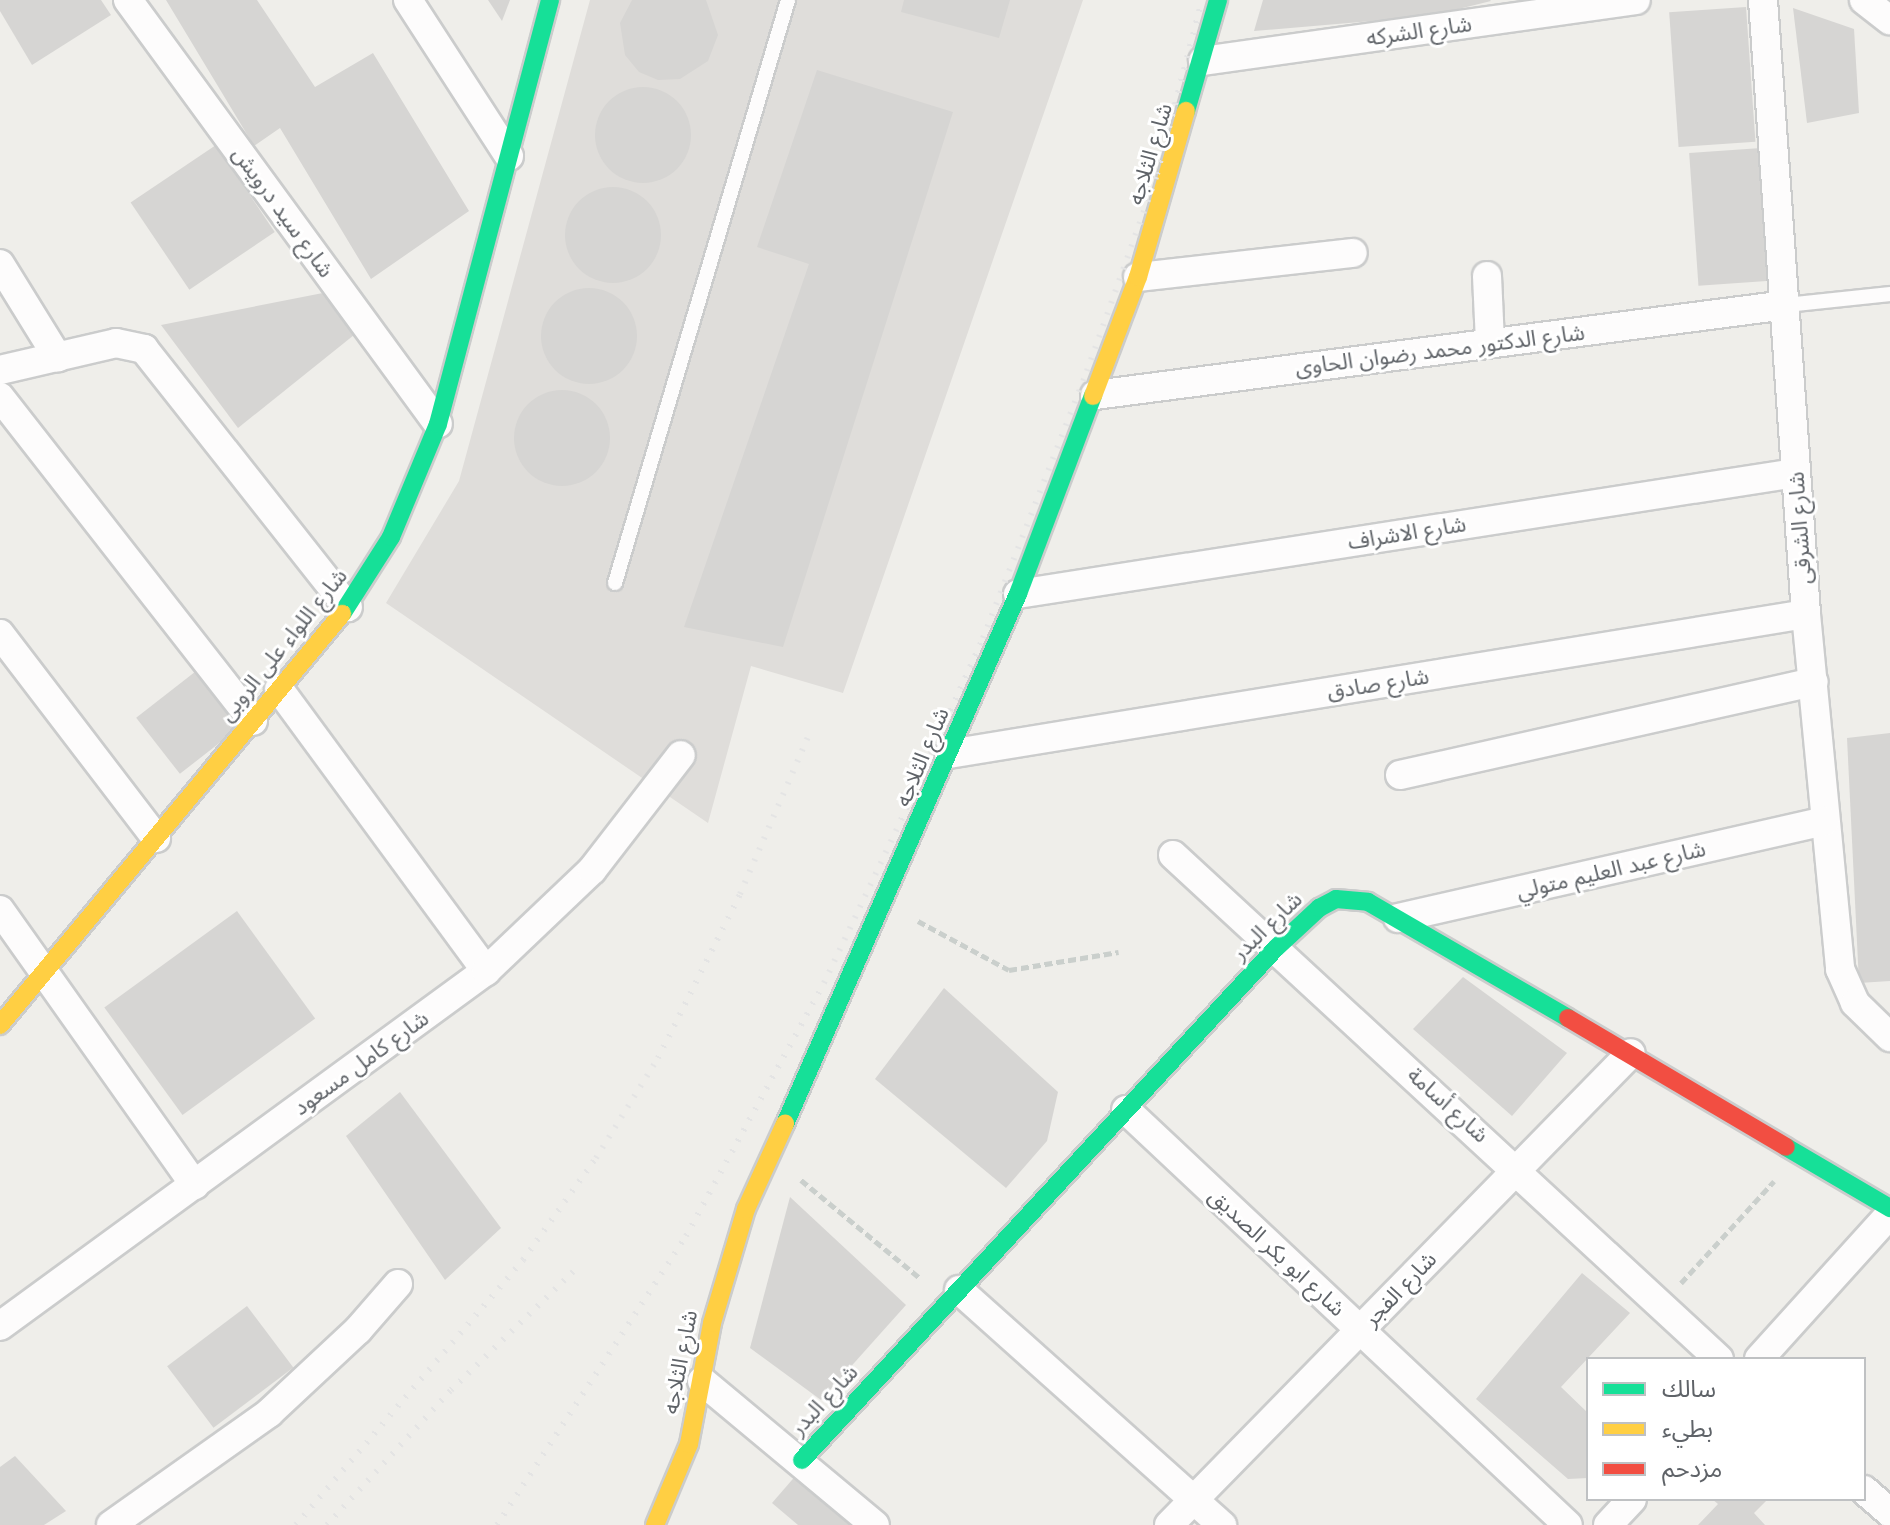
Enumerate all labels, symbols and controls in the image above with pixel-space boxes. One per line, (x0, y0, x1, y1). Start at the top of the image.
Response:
street label: شارع الشركه (1365, 11, 1473, 51)
street label: شارع الثلاجه (1122, 100, 1178, 208)
street label: شارع سيد درويش (227, 141, 339, 283)
street label: شارع الدكتور محمد رضوان الحاوى (1294, 319, 1586, 381)
street label: شارع الشرقى (1783, 471, 1817, 585)
street label: شارع الاشراف (1346, 511, 1468, 555)
street label: شارع اللواء على الروبى (213, 563, 353, 727)
street label: شارع صادق (1325, 663, 1431, 705)
street label: شارع الثلاجه (889, 704, 955, 810)
street label: شارع عبد العليم متولي (1514, 835, 1708, 905)
street label: شارع البدر (1226, 886, 1308, 966)
street label: شارع كامل مسعود (288, 1005, 434, 1121)
street label: شارع أسامة (1402, 1062, 1494, 1148)
street label: شارع ابو بكر الصديق (1203, 1182, 1351, 1322)
street label: شارع الفجر (1358, 1246, 1442, 1332)
street label: شارع الثلاجه (657, 1308, 703, 1416)
legend (1586, 1357, 1866, 1501)
street label: شارع البدر (785, 1359, 863, 1441)
text: سالك (1662, 1375, 1716, 1402)
text: بطيء (1662, 1415, 1713, 1442)
text: مزدحم (1662, 1455, 1722, 1482)

